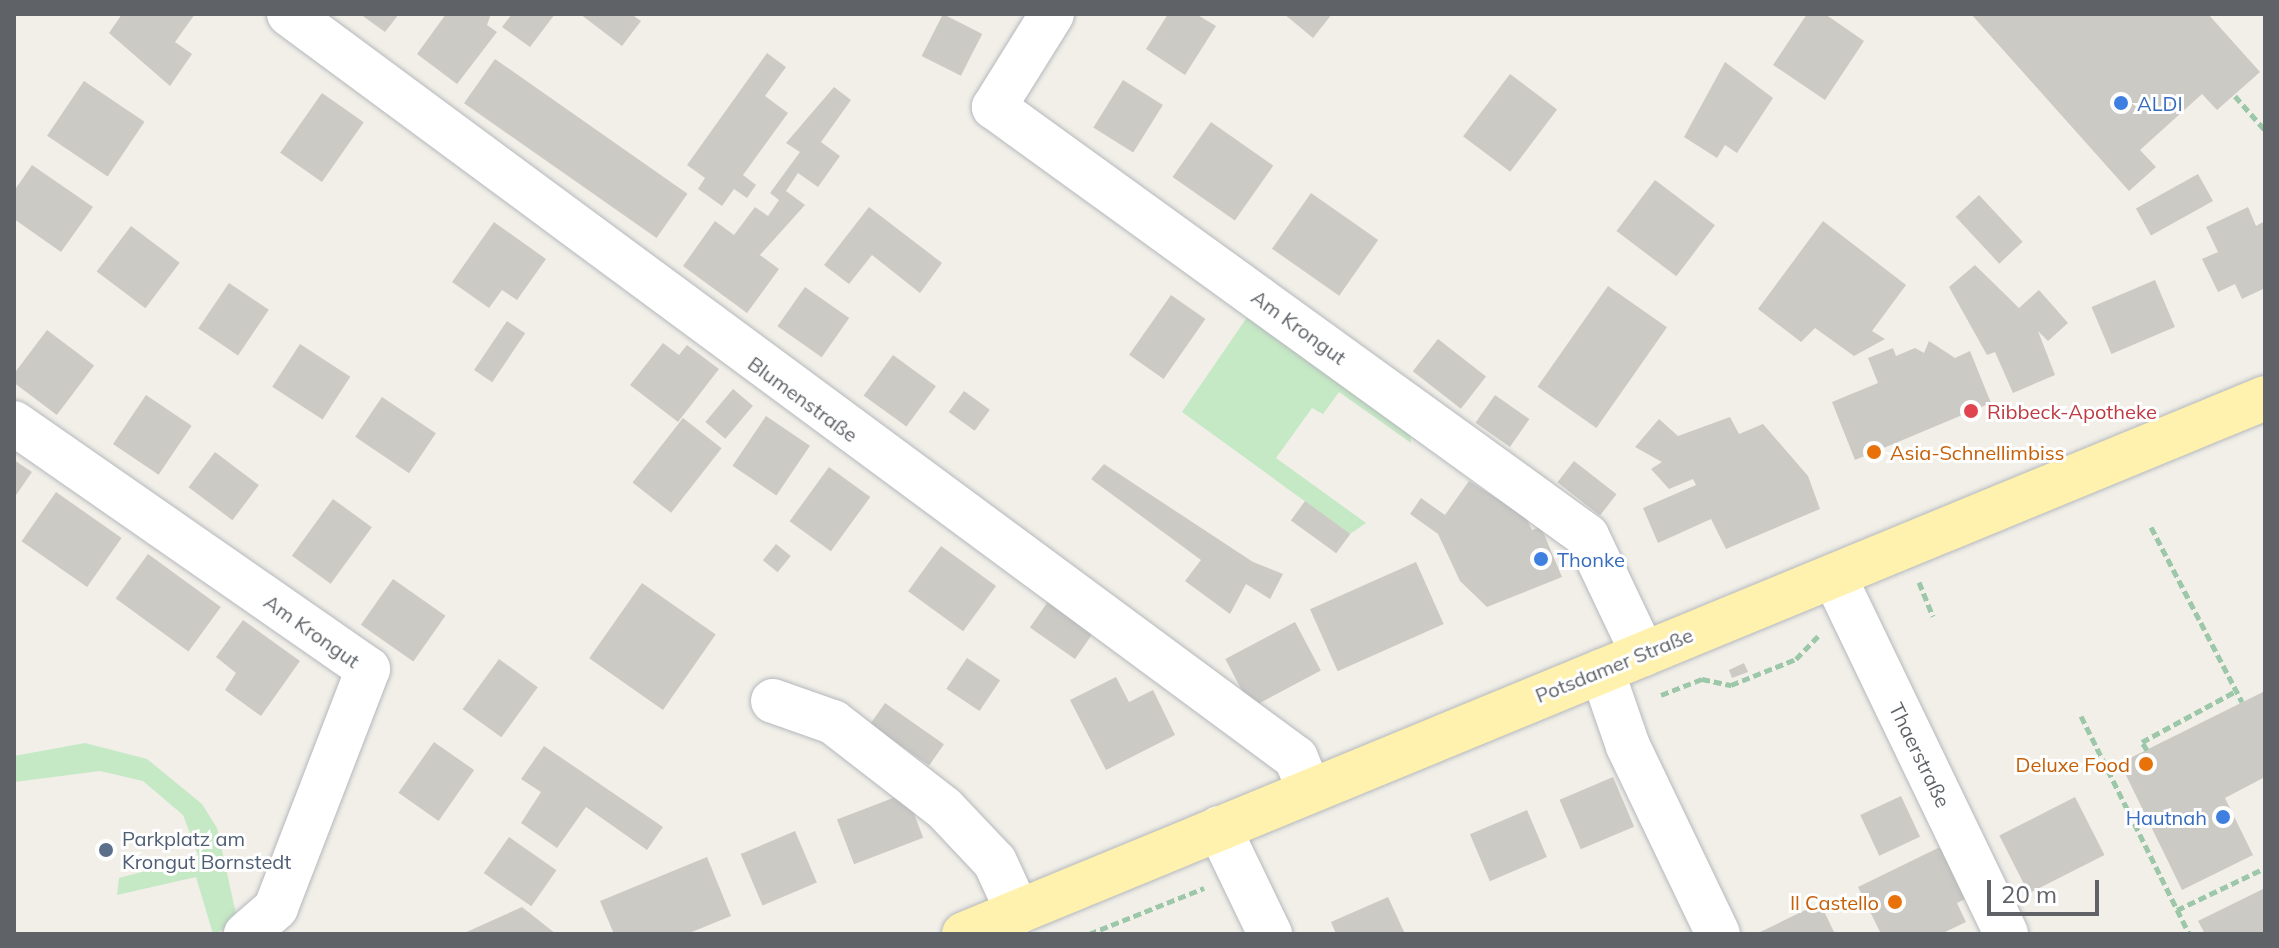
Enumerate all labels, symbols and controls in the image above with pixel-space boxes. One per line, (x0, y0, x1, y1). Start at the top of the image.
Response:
place label: ALDI (2137, 91, 2183, 115)
marker: ALDI (2112, 94, 2130, 112)
street label: Am Krongut (1247, 285, 1351, 369)
street label: Blumenstraße (744, 351, 862, 447)
place label: Ribbeck-Apotheke (1987, 399, 2157, 423)
marker: Ribbeck-Apotheke (1962, 402, 1980, 420)
place label: Asia-Schnellimbiss (1890, 440, 2065, 464)
marker: Asia-Schnellimbiss (1865, 443, 1883, 461)
place label: Thonke (1557, 547, 1625, 571)
marker: Thonke (1532, 550, 1550, 568)
street label: Am Krongut (260, 589, 364, 673)
street label: Potsdamer Straße (1532, 622, 1696, 708)
street label: Thaerstraße (1884, 699, 1956, 811)
place label: Deluxe Food (2016, 752, 2130, 776)
marker: Deluxe Food (2137, 755, 2155, 773)
place label: Hautnah (2126, 805, 2207, 829)
marker: Hautnah (2214, 808, 2232, 826)
place label: Parkplatz am Krongut Bornstedt (122, 826, 291, 873)
marker: Parkplatz am Krongut Bornstedt (97, 841, 115, 859)
scale bar (1991, 864, 2103, 914)
text: 20 m (2001, 879, 2057, 909)
place label: Il Castello (1790, 890, 1879, 914)
marker: Il Castello (1886, 893, 1904, 911)

